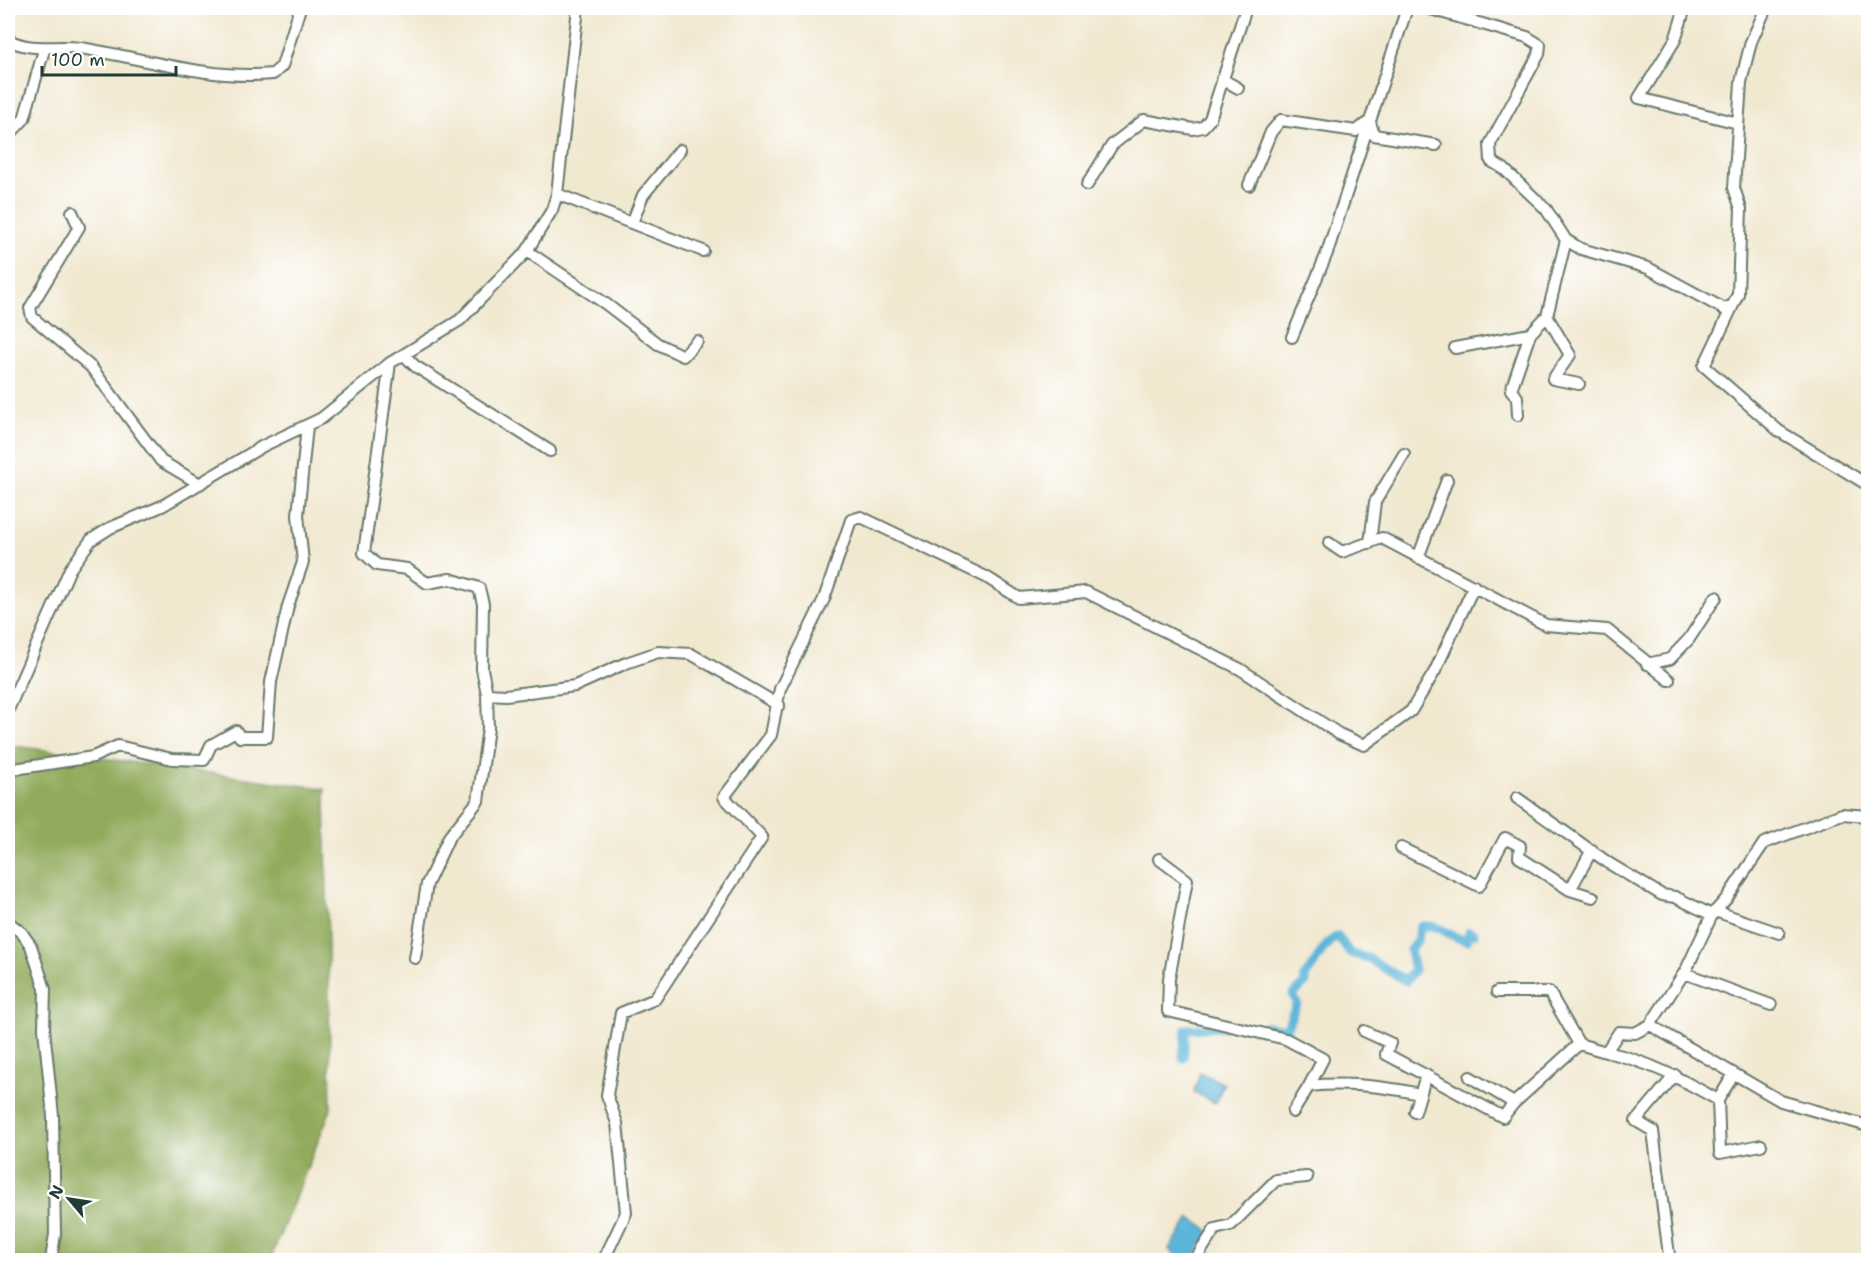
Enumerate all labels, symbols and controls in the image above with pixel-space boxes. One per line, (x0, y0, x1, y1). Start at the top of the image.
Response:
scale bar (42, 39, 176, 77)
text: 100 m (51, 48, 105, 72)
north arrow (39, 1169, 99, 1229)
text: N (44, 1181, 69, 1203)

